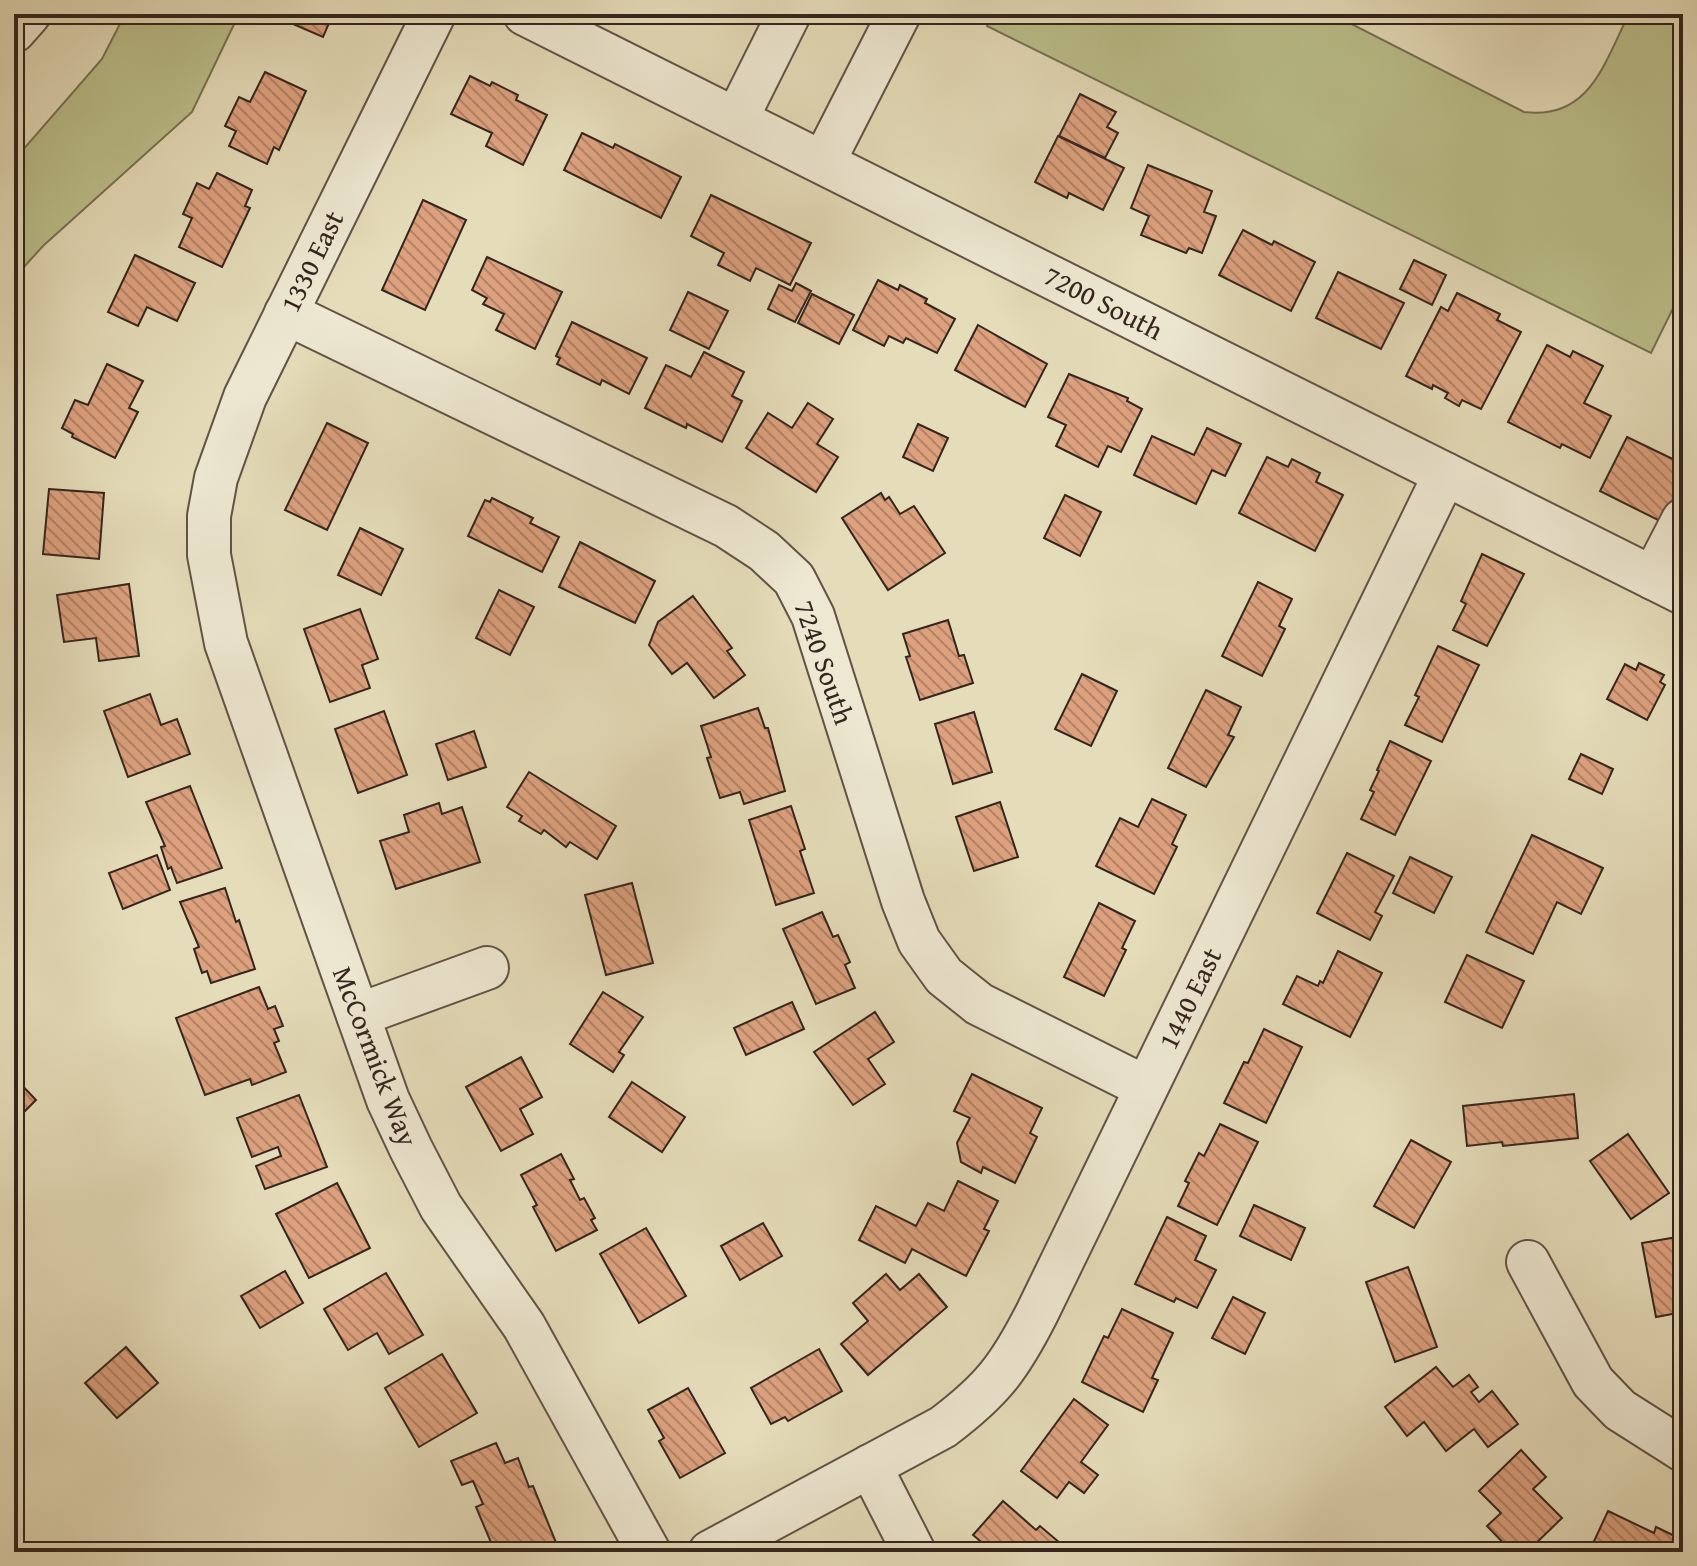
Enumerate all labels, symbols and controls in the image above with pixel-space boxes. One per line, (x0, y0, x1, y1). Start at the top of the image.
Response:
street label: 1330 East (269, 203, 353, 319)
street label: 7200 South (1037, 254, 1171, 350)
street label: 7240 South (785, 594, 865, 730)
street label: 1440 East (1147, 940, 1231, 1056)
street label: McCormick Way (323, 960, 429, 1152)

